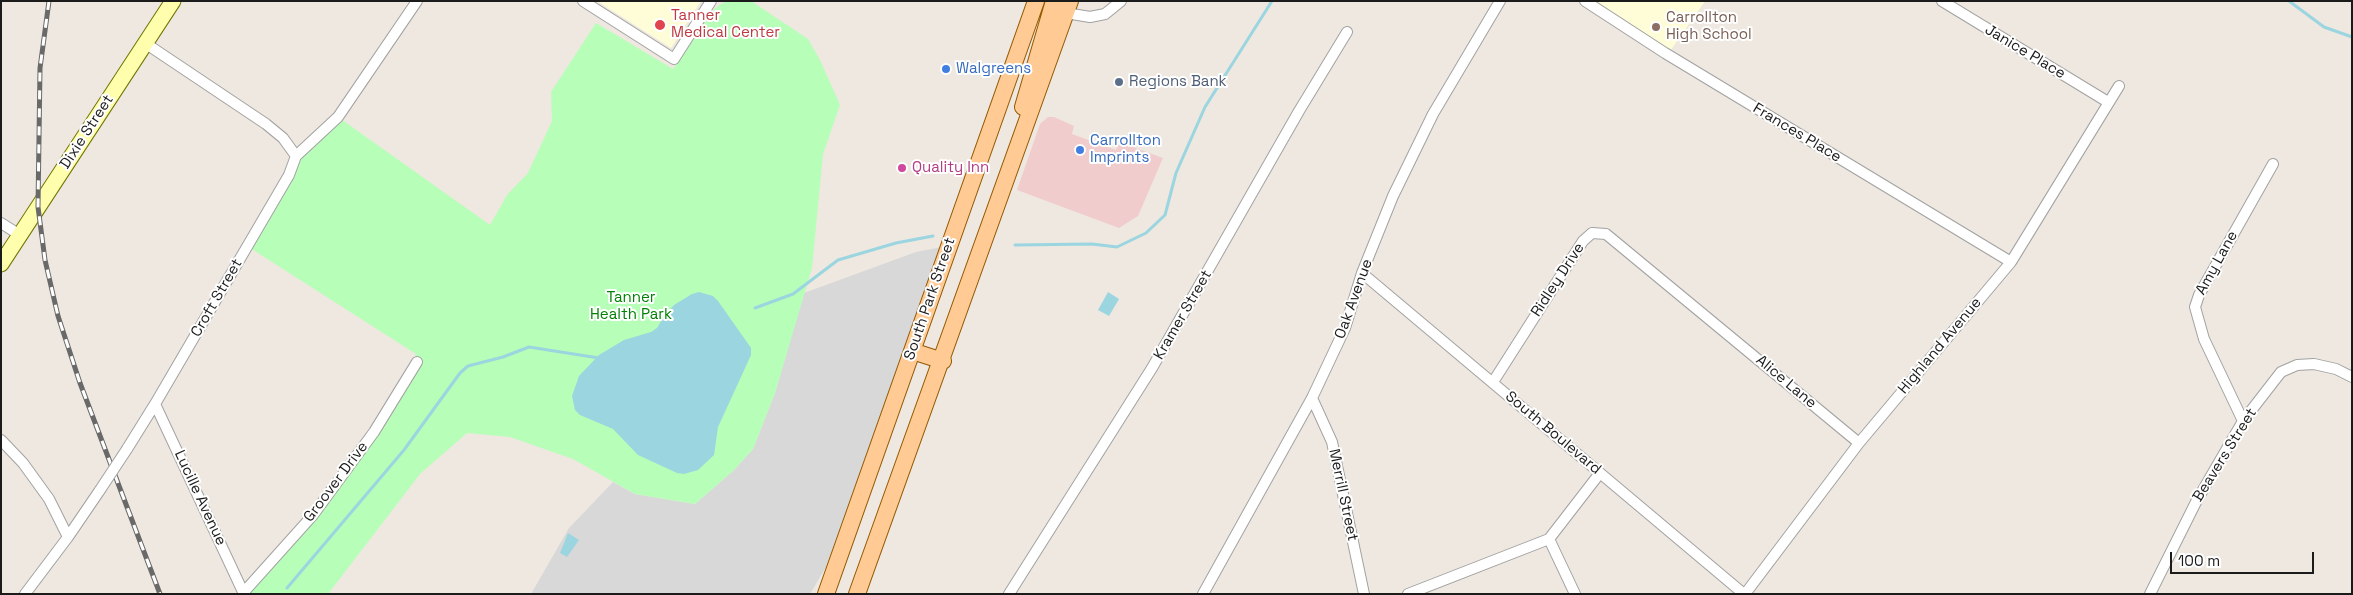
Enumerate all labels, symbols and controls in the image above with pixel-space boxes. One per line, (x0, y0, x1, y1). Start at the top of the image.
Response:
place label: Tanner Medical Center (671, 7, 780, 42)
place label: Carrollton High School (1666, 9, 1752, 44)
marker: Tanner Medical Center (653, 18, 667, 32)
marker: Carrollton High School (1650, 21, 1662, 33)
street label: Janice Place (1981, 21, 2069, 83)
place label: Walgreens (956, 60, 1031, 78)
marker: Walgreens (940, 63, 952, 75)
place label: Regions Bank (1129, 73, 1227, 91)
marker: Regions Bank (1113, 76, 1125, 88)
street label: Dixie Street (56, 92, 118, 172)
street label: Frances Place (1750, 100, 1844, 166)
place label: Carrollton Imprints (1090, 132, 1161, 167)
marker: Carrollton Imprints (1074, 144, 1086, 156)
place label: Quality Inn (912, 159, 989, 177)
marker: Quality Inn (896, 162, 908, 174)
street label: Amy Lane (2192, 228, 2242, 298)
street label: South Park Street (901, 235, 959, 363)
street label: Ridley Drive (1527, 240, 1589, 320)
street label: Croft Street (187, 256, 247, 340)
street label: Oak Avenue (1331, 257, 1377, 341)
street label: Kramer Street (1150, 267, 1216, 363)
park label: Tanner Health Park (590, 289, 672, 324)
street label: Highland Avenue (1894, 294, 1986, 398)
street label: Alice Lane (1752, 352, 1820, 412)
street label: South Boulevard (1501, 388, 1605, 478)
street label: Beavers Street (2189, 405, 2261, 505)
street label: Groover Drive (300, 438, 372, 526)
street label: Merrill Street (1324, 447, 1362, 543)
street label: Lucille Avenue (170, 448, 230, 548)
scale bar (2173, 542, 2317, 574)
text: 100 m (2178, 551, 2220, 570)

